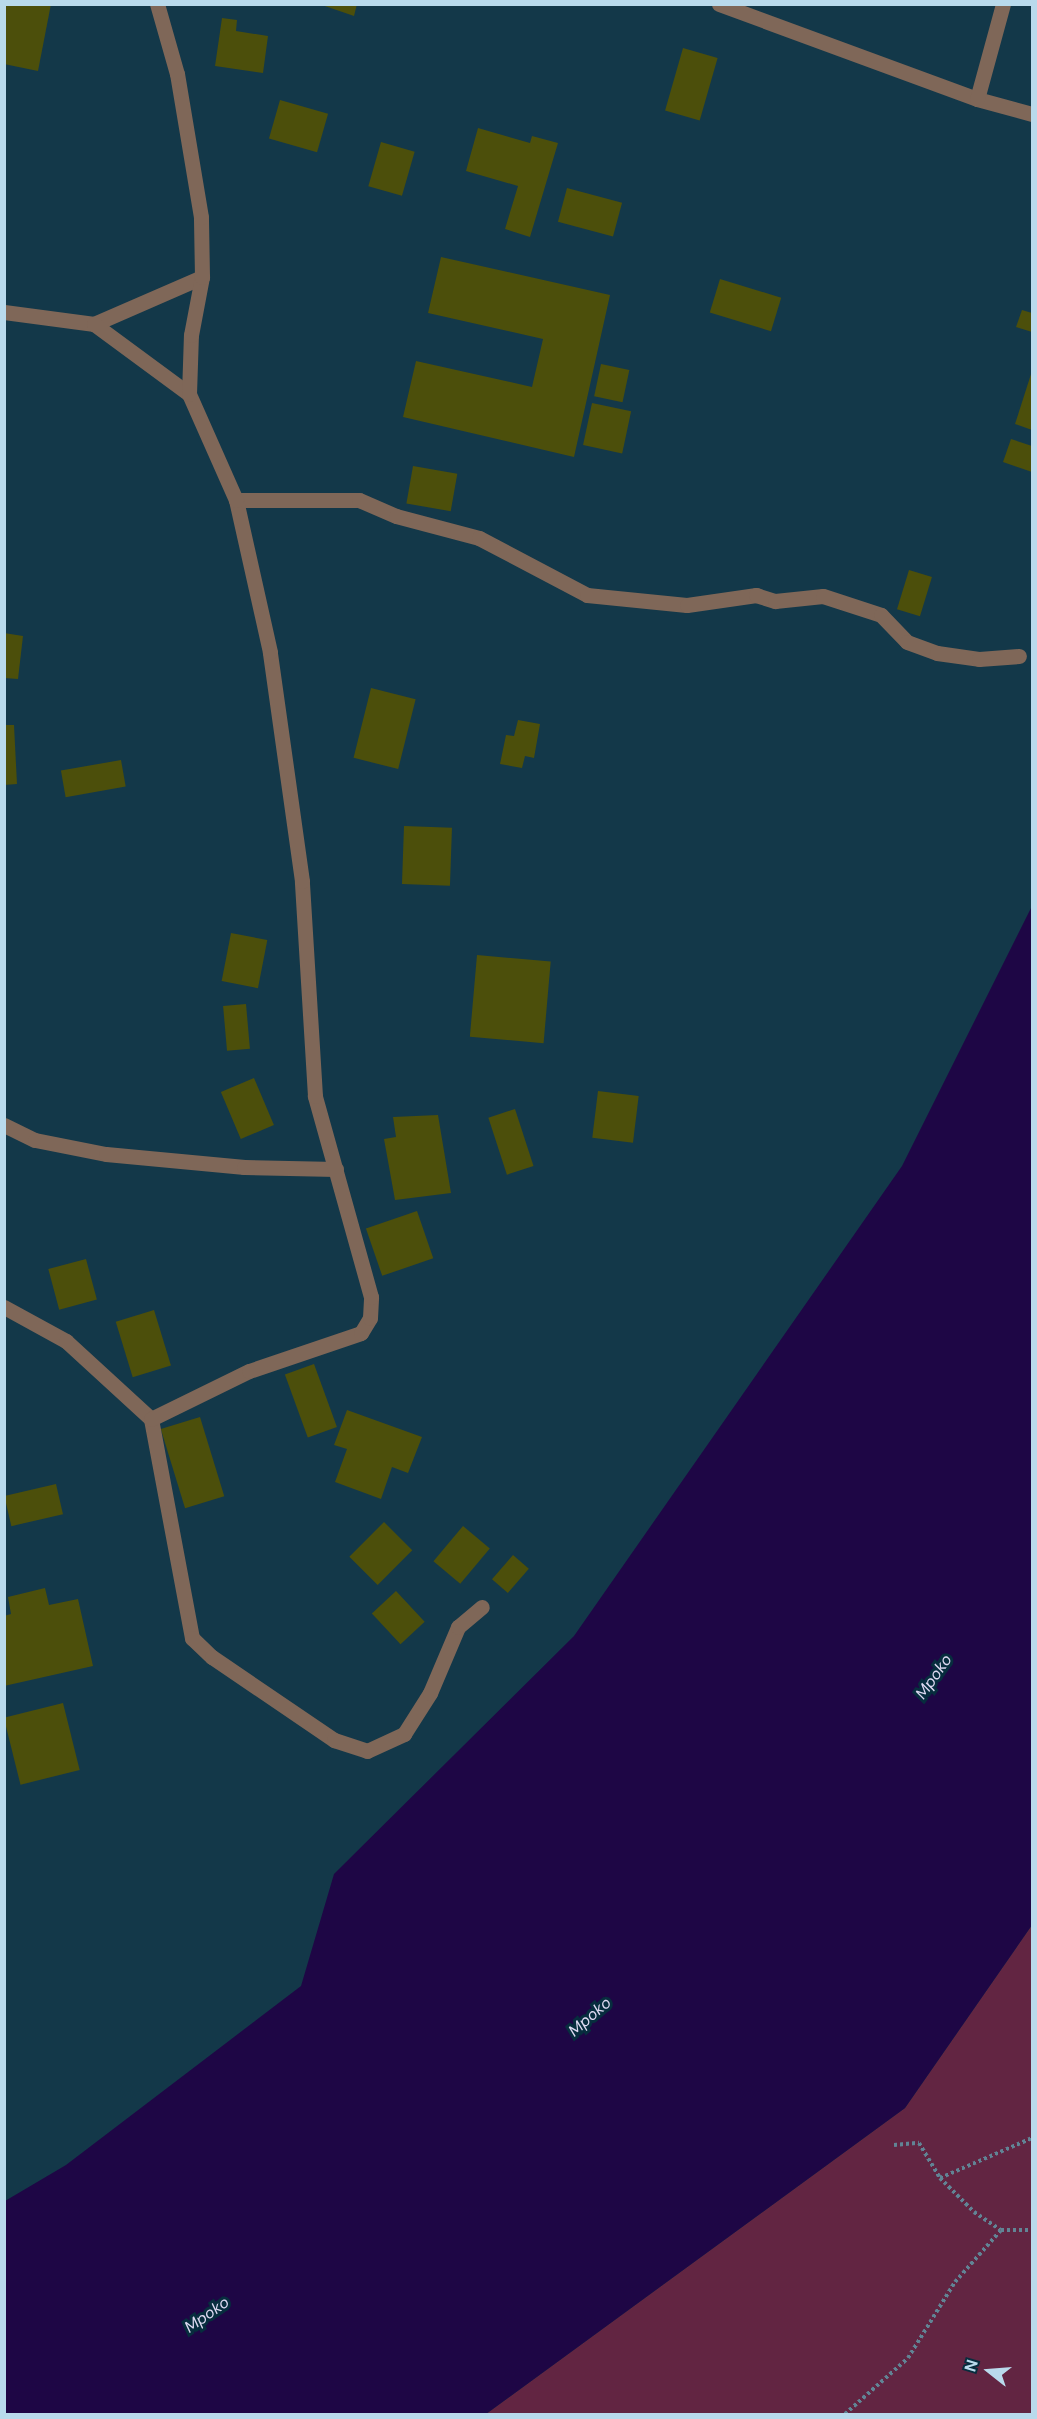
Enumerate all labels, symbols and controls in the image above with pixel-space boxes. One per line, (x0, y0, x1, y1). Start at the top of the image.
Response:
water label: Mpoko (912, 1651, 956, 1703)
water label: Mpoko (565, 1993, 615, 2041)
water label: Mpoko (181, 2293, 233, 2337)
north arrow (959, 2341, 1019, 2401)
text: N (960, 2357, 983, 2374)

